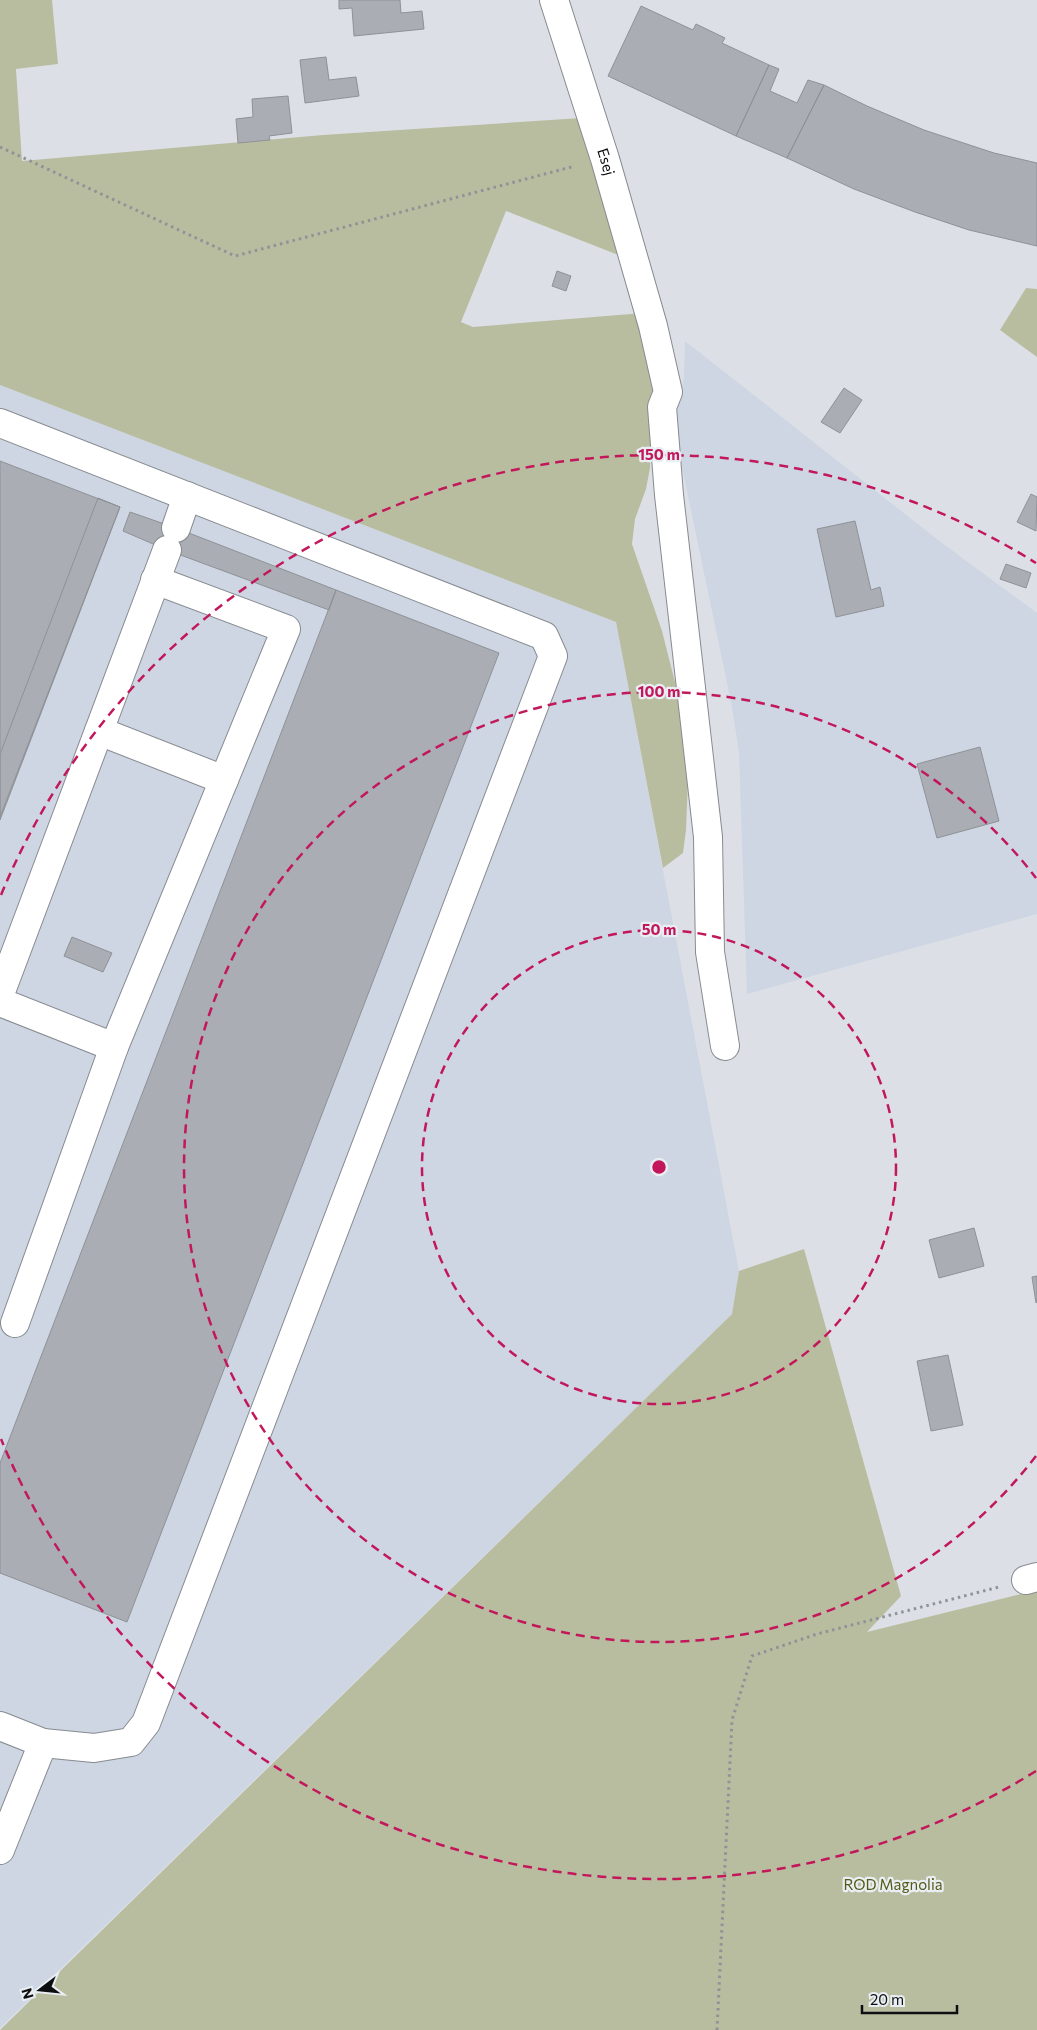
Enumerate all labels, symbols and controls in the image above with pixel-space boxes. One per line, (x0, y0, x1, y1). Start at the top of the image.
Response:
street label: Esej (594, 146, 619, 177)
text: 150 m (638, 445, 680, 463)
text: 100 m (638, 682, 680, 700)
text: 50 m (642, 920, 676, 938)
centre of rings (650, 1158, 668, 1176)
park label: ROD Magnolia (843, 1875, 943, 1893)
north arrow (15, 1965, 65, 2015)
scale bar (862, 1982, 957, 2014)
text: N (17, 1986, 37, 2001)
text: 20 m (870, 1990, 904, 2008)

